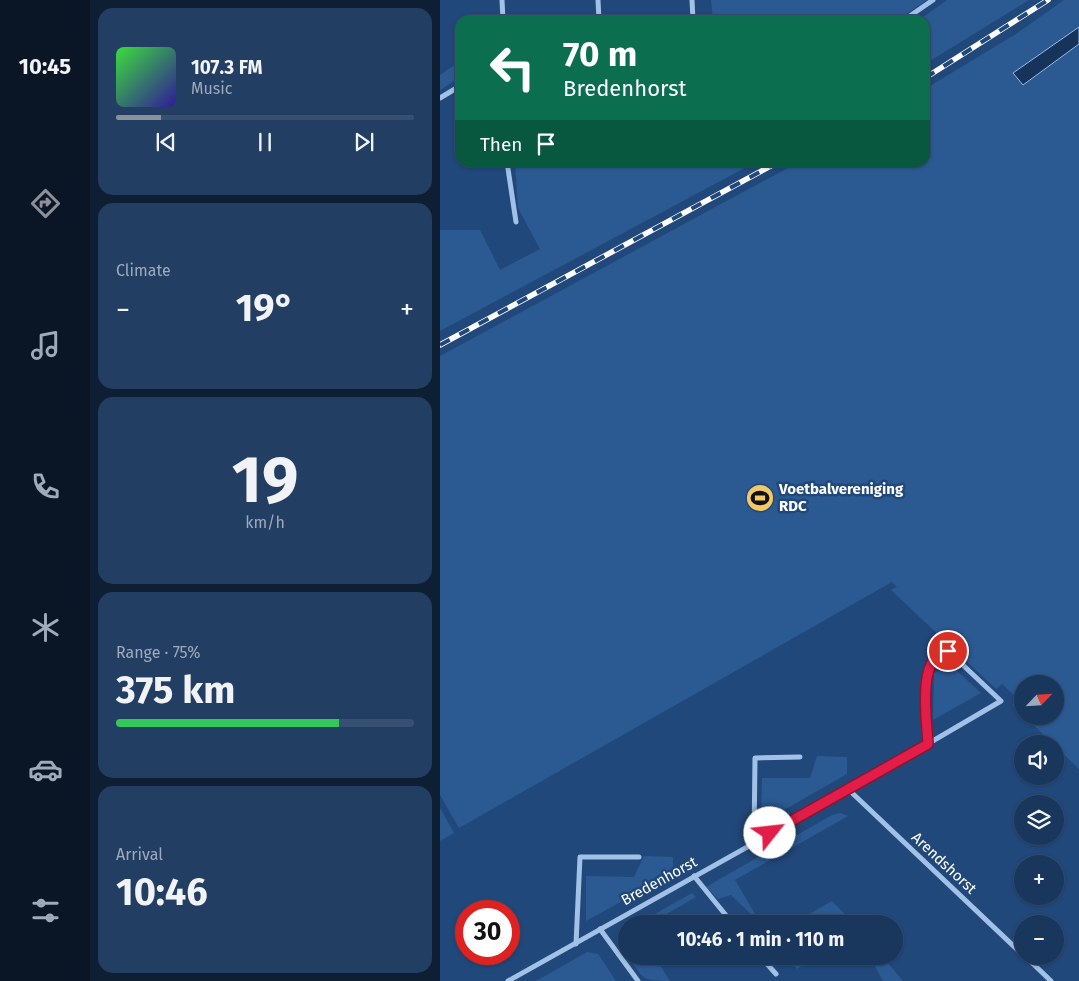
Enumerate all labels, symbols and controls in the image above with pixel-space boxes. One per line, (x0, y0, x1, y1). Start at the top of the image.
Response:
text: 70 m (563, 33, 637, 75)
icon: left (480, 35, 545, 100)
text: 10:45 (19, 53, 71, 80)
text: 107.3 FM (191, 56, 262, 79)
text: Bredenhorst (563, 75, 686, 102)
text: Music (191, 79, 232, 98)
icon: previous (152, 128, 180, 156)
icon: pause (251, 128, 279, 156)
icon: next (350, 128, 378, 156)
icon: arrive (532, 130, 560, 158)
text: Then (480, 133, 522, 156)
icon: directions (28, 186, 63, 221)
text: Climate (116, 261, 171, 280)
text: 19° (236, 285, 294, 331)
text: − (116, 293, 130, 326)
text: + (400, 293, 414, 326)
icon: music (28, 328, 63, 363)
text: 19 (232, 441, 298, 519)
icon: phone (28, 469, 63, 504)
place label: Voetbalvereniging RDC (778, 480, 904, 515)
sports icon: Voetbalvereniging RDC (745, 483, 775, 513)
text: km/h (245, 513, 285, 532)
icon: climate (28, 610, 63, 645)
pin (927, 630, 969, 672)
icon: arrive (934, 637, 962, 665)
text: Range · 75% (116, 643, 200, 662)
text: 375 km (116, 667, 235, 713)
north arrow (1014, 675, 1064, 725)
map controls (1014, 675, 1064, 965)
button: sound (1014, 735, 1064, 785)
icon: car (28, 752, 63, 787)
button: layers (1014, 795, 1064, 845)
position arrow (743, 806, 795, 858)
street label: Arendshorst (908, 828, 981, 898)
text: Arrival (116, 845, 163, 864)
street label: Bredenhorst (618, 852, 701, 909)
button: + (1014, 855, 1064, 905)
text: 10:46 (116, 869, 208, 915)
icon: filters (28, 893, 63, 928)
speed limit sign: 30 (455, 900, 520, 965)
button: − (1014, 915, 1064, 965)
text: 10:46 · 1 min · 110 m (677, 928, 844, 951)

